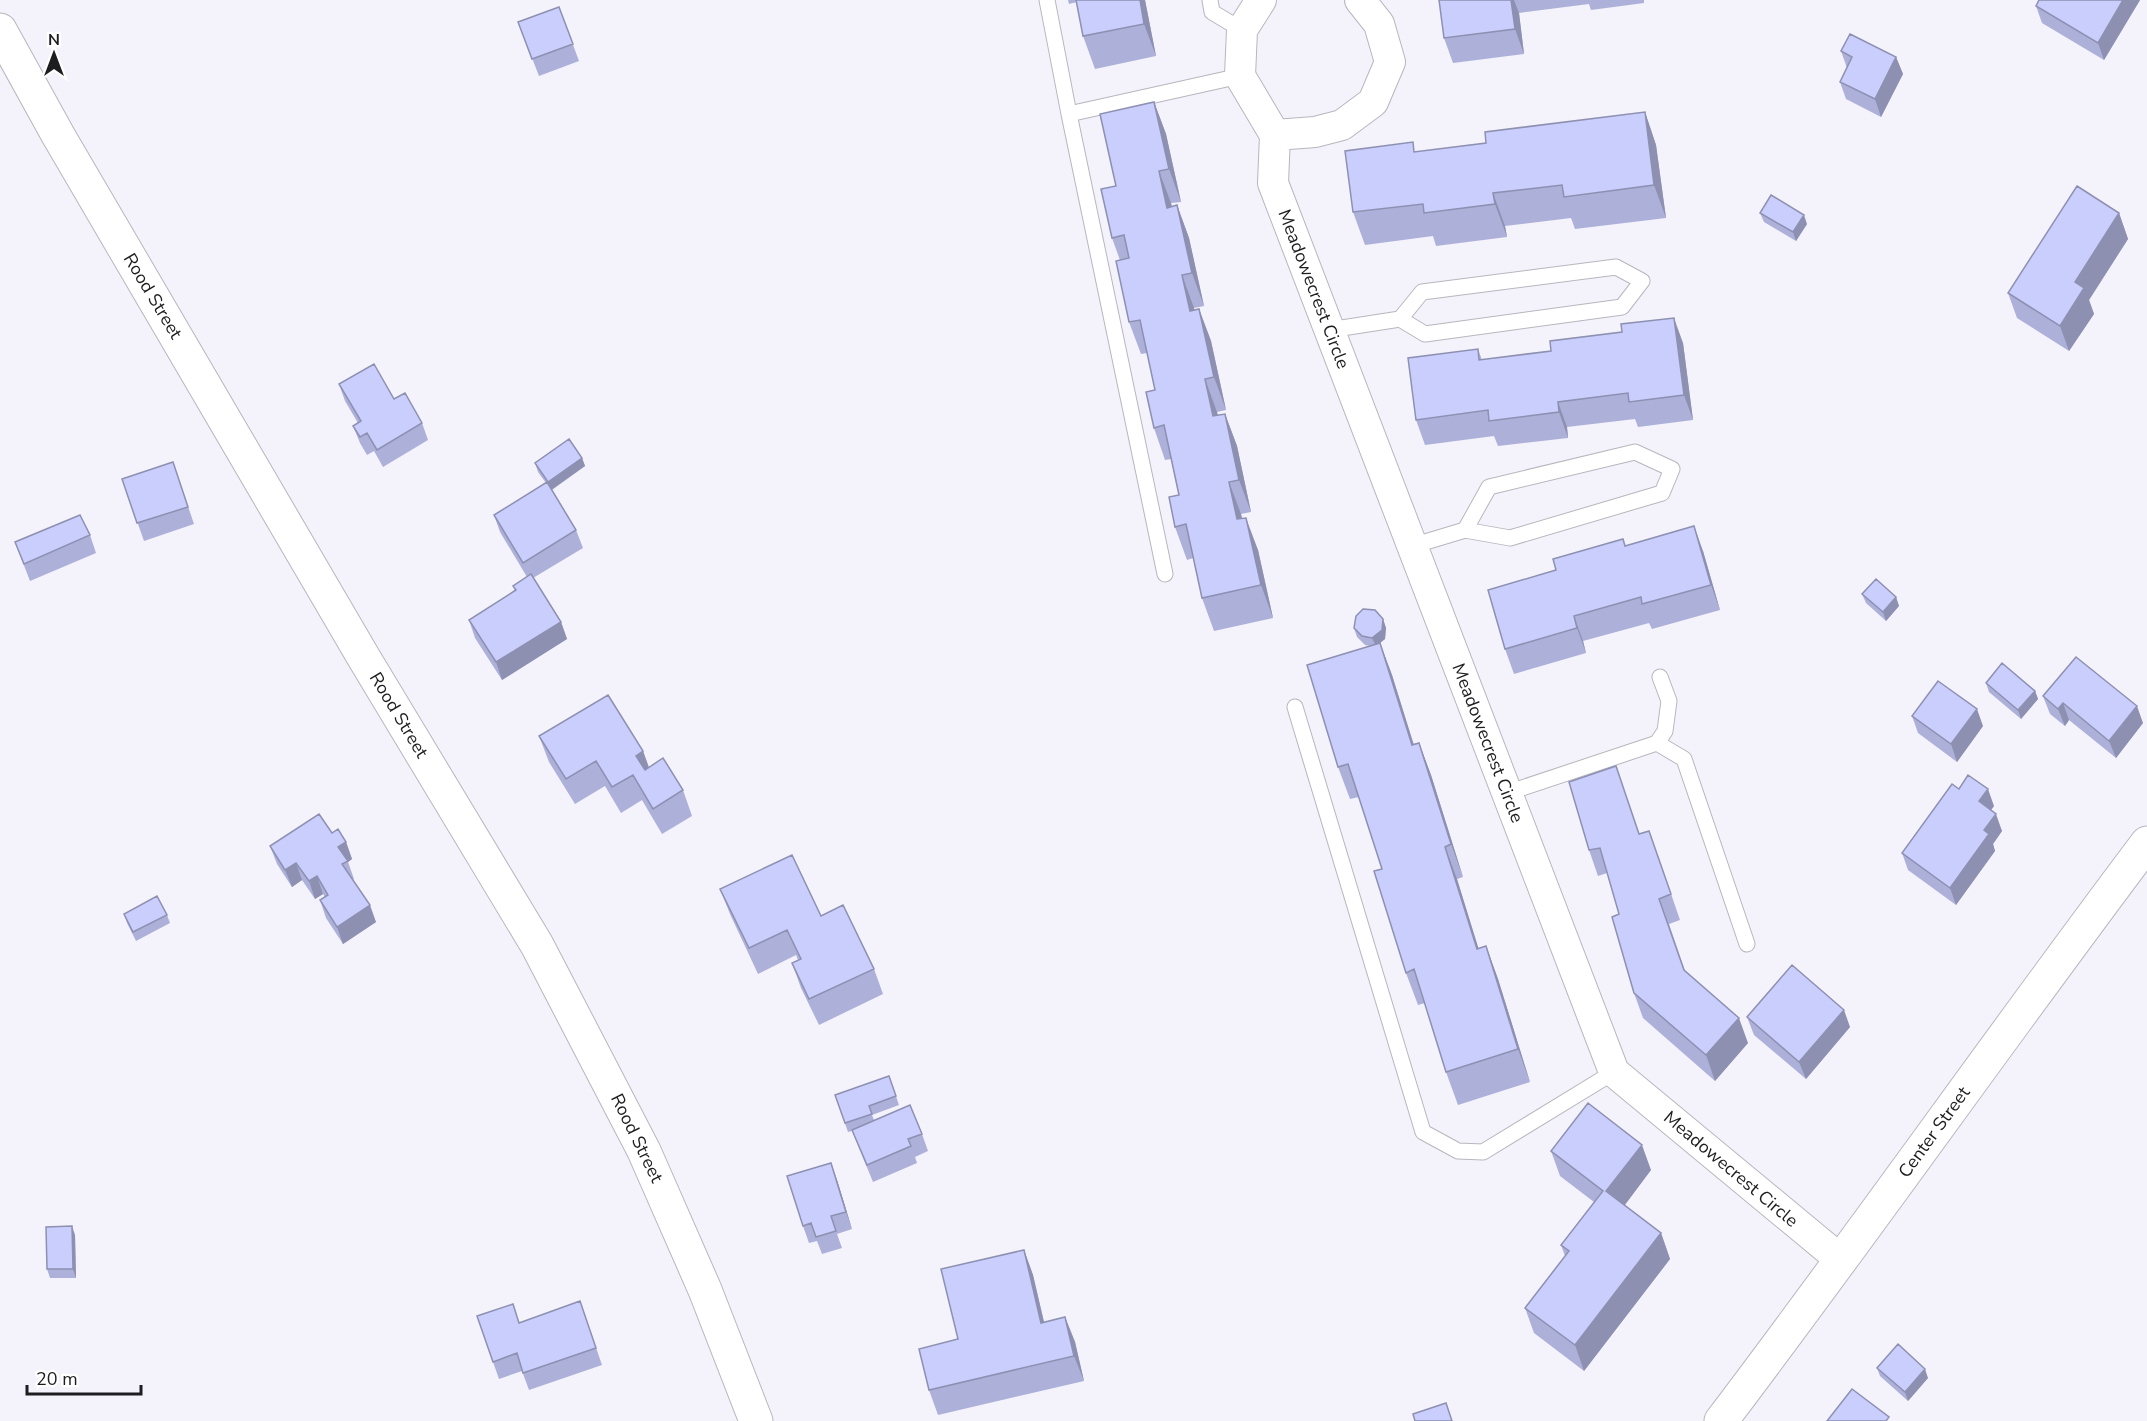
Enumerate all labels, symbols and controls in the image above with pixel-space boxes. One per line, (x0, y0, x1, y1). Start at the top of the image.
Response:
north arrow (24, 24, 84, 84)
text: N (48, 29, 60, 51)
street label: Meadowecrest Circle (1273, 206, 1355, 372)
street label: Rood Street (118, 249, 188, 344)
street label: Meadowecrest Circle (1447, 660, 1529, 826)
street label: Rood Street (364, 668, 434, 763)
street label: Center Street (1893, 1081, 1976, 1182)
street label: Rood Street (605, 1090, 669, 1187)
street label: Meadowecrest Circle (1659, 1106, 1803, 1232)
scale bar (27, 1358, 141, 1396)
text: 20 m (36, 1367, 78, 1391)

